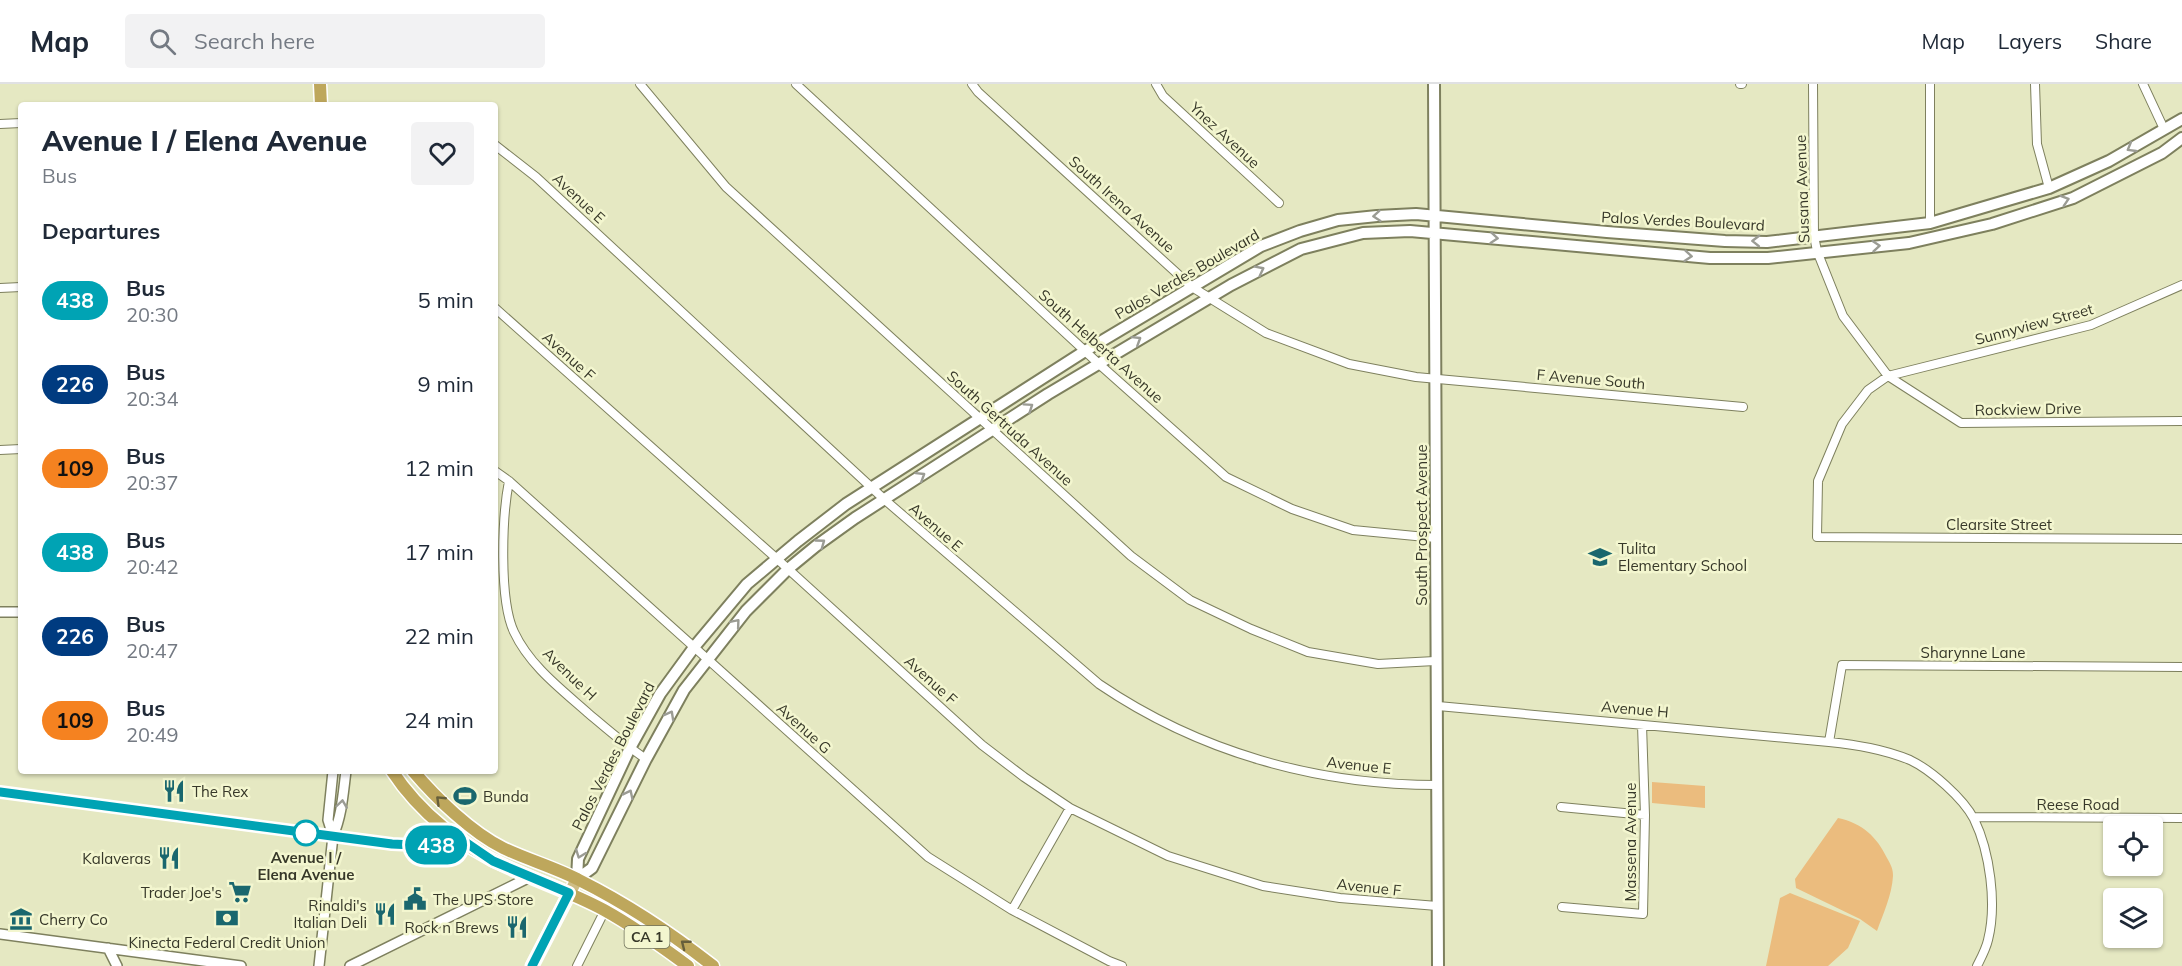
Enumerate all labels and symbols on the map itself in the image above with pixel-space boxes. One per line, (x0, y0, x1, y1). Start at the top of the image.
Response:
street label: Ynez Avenue (1185, 97, 1264, 172)
street label: Susana Avenue (1791, 134, 1813, 244)
one-way arrow (2127, 141, 2137, 152)
street label: South Irena Avenue (1065, 151, 1179, 257)
street label: Avenue E (549, 169, 609, 227)
one-way arrow (2059, 195, 2070, 207)
street label: Palos Verdes Boulevard (1601, 207, 1765, 235)
one-way arrow (1373, 209, 1382, 222)
street label: Palos Verdes Boulevard (1111, 225, 1263, 323)
one-way arrow (1489, 231, 1498, 244)
one-way arrow (1751, 235, 1760, 247)
one-way arrow (1871, 240, 1880, 253)
one-way arrow (1683, 249, 1693, 262)
one-way arrow (1254, 266, 1264, 277)
street label: South Helberta Avenue (1035, 285, 1167, 407)
street label: Sunnyview Street (1973, 299, 2095, 349)
street label: Avenue F (539, 327, 599, 385)
one-way arrow (1131, 336, 1141, 348)
street label: F Avenue South (1536, 365, 1646, 393)
street label: South Gertruda Avenue (943, 366, 1077, 490)
street label: Rockview Drive (1975, 399, 2081, 419)
one-way arrow (1022, 403, 1033, 414)
street label: South Prospect Avenue (1412, 444, 1431, 606)
one-way arrow (915, 472, 925, 484)
street label: Avenue E (905, 499, 967, 556)
street label: Clearsite Street (1946, 515, 2052, 534)
one-way arrow (814, 539, 825, 550)
place label: Tulita Elementary School (1618, 539, 1747, 575)
school or university icon: Tulita Elementary School (1587, 544, 1613, 570)
one-way arrow (729, 619, 740, 630)
street label: Sharynne Lane (1921, 643, 2025, 662)
street label: Avenue H (539, 644, 601, 704)
street label: Avenue F (901, 651, 961, 709)
street label: Palos Verdes Boulevard (567, 679, 659, 833)
street label: Avenue H (1600, 697, 1670, 721)
street label: Avenue G (773, 698, 835, 758)
one-way arrow (663, 711, 674, 721)
street label: Avenue E (1326, 752, 1392, 778)
restaurant icon: The Rex (161, 778, 187, 804)
place label: The Rex (192, 782, 248, 801)
sports icon: Bunda (452, 783, 478, 809)
street label: Massena Avenue (1621, 783, 1640, 901)
place label: Bunda (483, 787, 529, 806)
one-way arrow (621, 790, 633, 801)
street label: Reese Road (2037, 795, 2119, 814)
one-way arrow (437, 796, 447, 807)
one-way arrow (335, 800, 347, 809)
marker: Avenue I / Elena Avenue (293, 820, 319, 846)
line badge: 438 (402, 826, 470, 864)
restaurant icon: Kalaveras (156, 845, 182, 871)
place label: Avenue I / Elena Avenue (258, 848, 354, 884)
place label: Kalaveras (82, 849, 151, 868)
one-way arrow (575, 849, 588, 859)
street label: Avenue F (1336, 874, 1402, 900)
supermarket icon: Trader Joe's (227, 879, 253, 905)
place label: Trader Joe's (141, 883, 222, 902)
public building icon: The UPS Store (402, 886, 428, 912)
place label: The UPS Store (433, 890, 533, 909)
place label: Rinaldi's Italian Deli (294, 896, 367, 932)
restaurant icon: Rinaldi's Italian Deli (372, 901, 398, 927)
bank icon: Kinecta Federal Credit Union (214, 905, 240, 931)
museum icon: Cherry Co (8, 906, 34, 932)
place label: Cherry Co (39, 910, 108, 929)
restaurant icon: Rock n Brews (504, 914, 530, 940)
place label: Rock n Brews (405, 918, 499, 937)
road number: CA 1 (624, 926, 670, 948)
place label: Kinecta Federal Credit Union (128, 933, 326, 952)
one-way arrow (680, 940, 691, 951)

